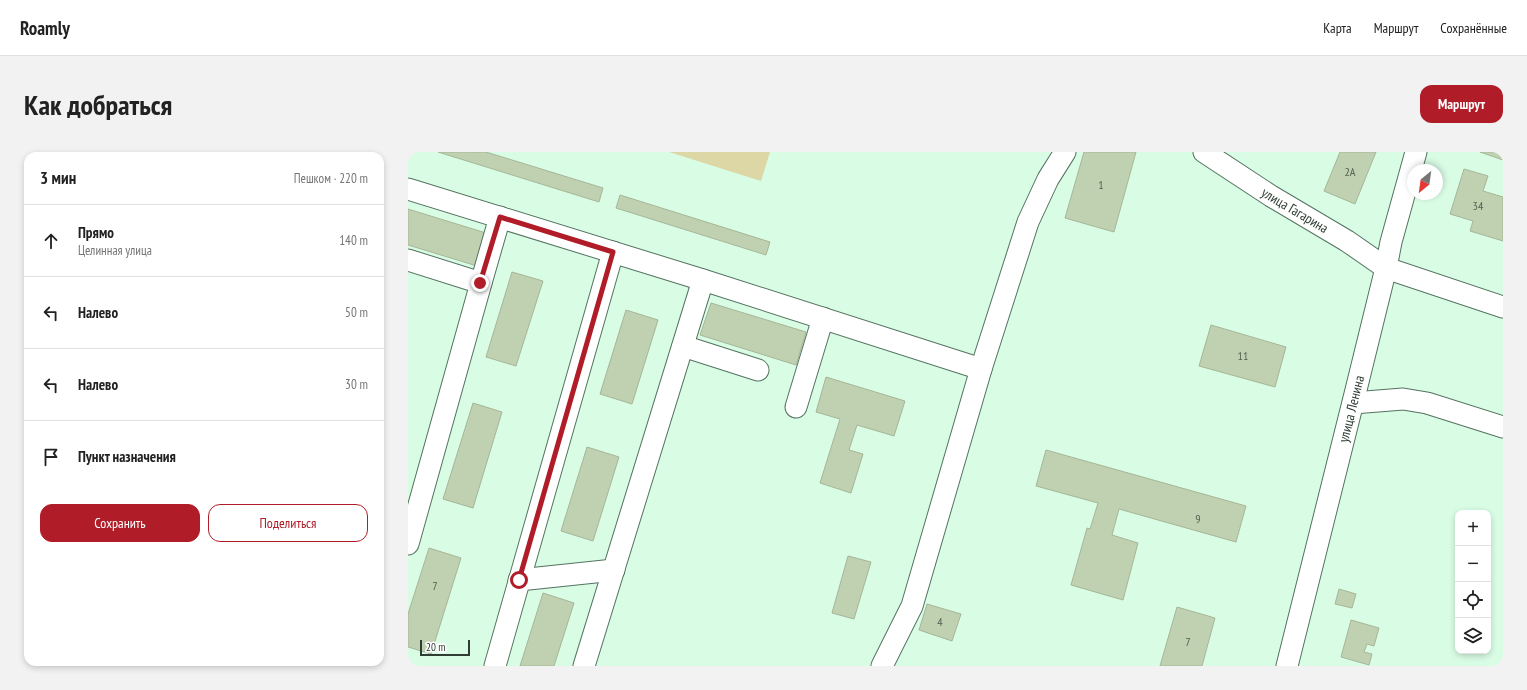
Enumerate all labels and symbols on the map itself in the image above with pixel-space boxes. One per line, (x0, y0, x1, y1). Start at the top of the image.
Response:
house number: 2А (1344, 164, 1356, 179)
north arrow (1407, 164, 1443, 200)
house number: 1 (1098, 177, 1104, 192)
street label: улица Гагарина (1258, 183, 1332, 237)
house number: 34 (1473, 198, 1484, 213)
route end (471, 274, 489, 292)
house number: 11 (1238, 348, 1248, 363)
street label: улица Ленина (1334, 374, 1368, 444)
house number: 9 (1195, 511, 1201, 526)
route start (510, 571, 528, 589)
house number: 7 (432, 578, 438, 593)
house number: 4 (937, 614, 943, 629)
house number: 7 (1185, 634, 1191, 649)
scale bar (420, 638, 470, 657)

